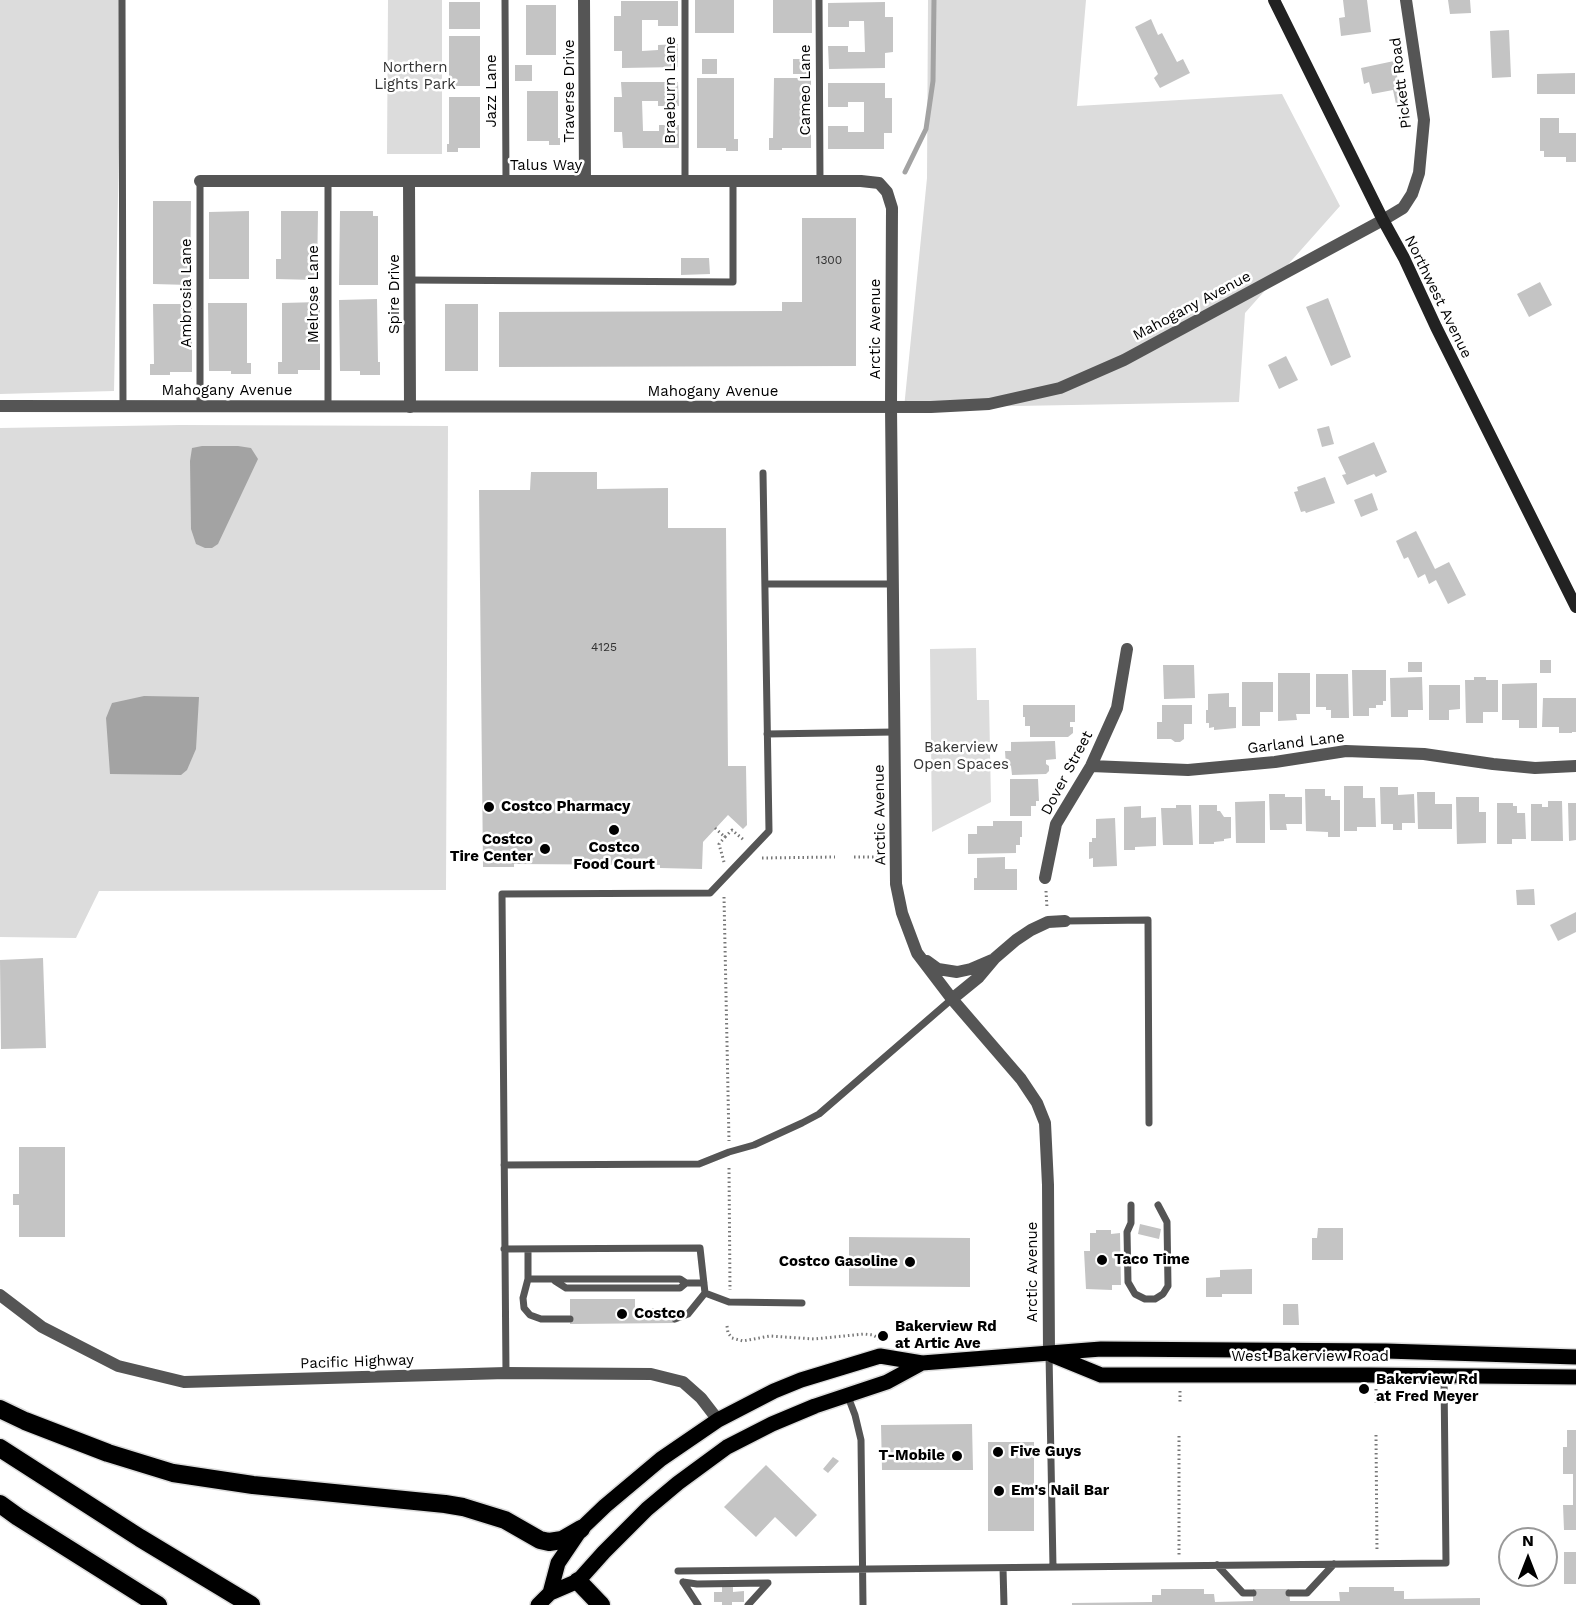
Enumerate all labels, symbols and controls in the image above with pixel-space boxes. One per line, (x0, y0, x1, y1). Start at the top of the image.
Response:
street label: Braeburn Lane (662, 36, 680, 144)
street label: Pickett Road (1386, 36, 1416, 130)
street label: Traverse Drive (561, 39, 579, 143)
street label: Cameo Lane (797, 44, 815, 136)
street label: Jazz Lane (483, 54, 501, 128)
park label: Northern Lights Park (374, 59, 456, 94)
street label: Talus Way (510, 157, 582, 175)
street label: Northwest Avenue (1400, 233, 1476, 361)
street label: Ambrosia Lane (178, 238, 196, 348)
street label: Melrose Lane (305, 245, 323, 343)
house number: 1300 (816, 253, 842, 267)
street label: Spire Drive (386, 254, 404, 334)
street label: Mahogany Avenue (1130, 267, 1254, 345)
street label: Arctic Avenue (867, 278, 885, 380)
street label: Mahogany Avenue (162, 382, 292, 400)
street label: Mahogany Avenue (648, 383, 778, 401)
house number: 4125 (591, 640, 617, 654)
street label: Dover Street (1037, 728, 1097, 818)
street label: Garland Lane (1246, 728, 1346, 758)
park label: Bakerview Open Spaces (913, 739, 1009, 774)
street label: Arctic Avenue (870, 764, 890, 866)
place label: Costco Pharmacy (501, 798, 631, 816)
marker: Costco Pharmacy (482, 800, 496, 814)
marker: Costco Food Court (607, 823, 621, 837)
place label: Costco Tire Center (450, 831, 533, 866)
place label: Costco Food Court (573, 839, 655, 874)
marker: Costco Tire Center (538, 842, 552, 856)
street label: Arctic Avenue (1024, 1221, 1042, 1323)
place label: Taco Time (1114, 1251, 1190, 1269)
place label: Costco Gasoline (779, 1253, 898, 1271)
marker: Taco Time (1095, 1253, 1109, 1267)
marker: Costco Gasoline (903, 1255, 917, 1269)
place label: Costco (634, 1305, 685, 1323)
marker: Costco (615, 1307, 629, 1321)
place label: Bakerview Rd at Artic Ave (895, 1318, 997, 1353)
marker: Bakerview Rd at Artic Ave (876, 1329, 890, 1343)
street label: West Bakerview Road (1231, 1348, 1389, 1366)
street label: Pacific Highway (300, 1351, 414, 1373)
place label: Bakerview Rd at Fred Meyer (1376, 1371, 1478, 1406)
marker: Bakerview Rd at Fred Meyer (1357, 1382, 1371, 1396)
place label: Five Guys (1010, 1443, 1081, 1461)
marker: Five Guys (991, 1445, 1005, 1459)
place label: T-Mobile (879, 1447, 945, 1465)
marker: T-Mobile (950, 1449, 964, 1463)
place label: Em's Nail Bar (1011, 1482, 1109, 1500)
marker: Em's Nail Bar (992, 1484, 1006, 1498)
north arrow (1498, 1527, 1558, 1587)
text: N (1522, 1531, 1534, 1550)

